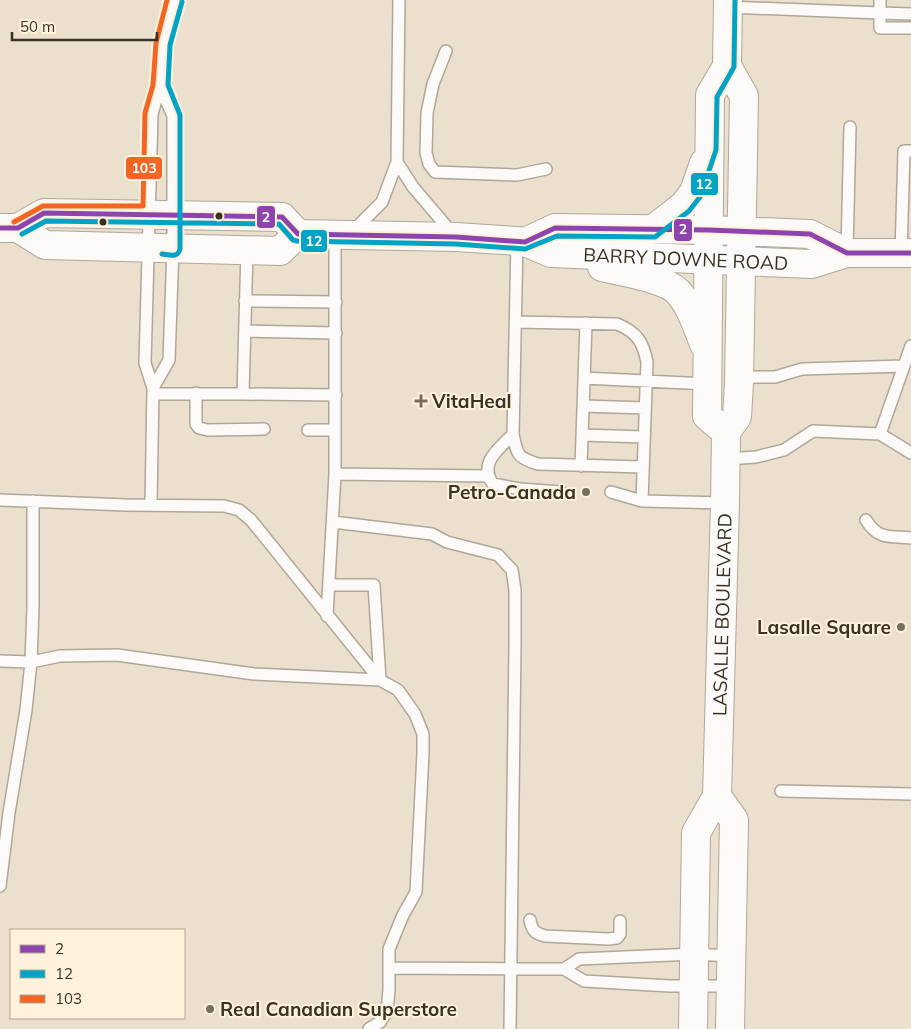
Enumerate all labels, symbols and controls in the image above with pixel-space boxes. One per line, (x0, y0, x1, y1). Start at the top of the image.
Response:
scale bar (12, 10, 158, 42)
text: 50 m (20, 17, 55, 36)
line badge: 103 (125, 156, 163, 180)
text: 103 (131, 159, 157, 177)
line badge: 12 (690, 172, 719, 196)
text: 12 (696, 175, 712, 193)
line badge: 2 (256, 205, 276, 229)
text: 2 (262, 208, 270, 226)
unlabelled marker (214, 211, 224, 221)
unlabelled marker (98, 217, 108, 227)
line badge: 2 (673, 218, 693, 242)
text: 2 (679, 220, 687, 238)
line badge: 12 (300, 229, 328, 253)
text: 12 (306, 232, 322, 250)
street label: BARRY DOWNE ROAD (583, 242, 789, 275)
place label: VitaHeal (431, 389, 512, 413)
marker: VitaHeal (414, 394, 428, 408)
place label: Petro-Canada (448, 480, 576, 504)
marker: Petro-Canada (580, 486, 592, 498)
street label: LASALLE BOULEVARD (707, 513, 737, 716)
place label: Lasalle Square (757, 615, 891, 639)
marker: Lasalle Square (895, 621, 907, 633)
legend (10, 929, 185, 1019)
text: 2 (55, 939, 64, 958)
text: 12 (55, 964, 73, 983)
text: 103 (55, 989, 82, 1008)
place label: Real Canadian Superstore (220, 997, 457, 1021)
marker: Real Canadian Superstore (204, 1003, 216, 1015)

